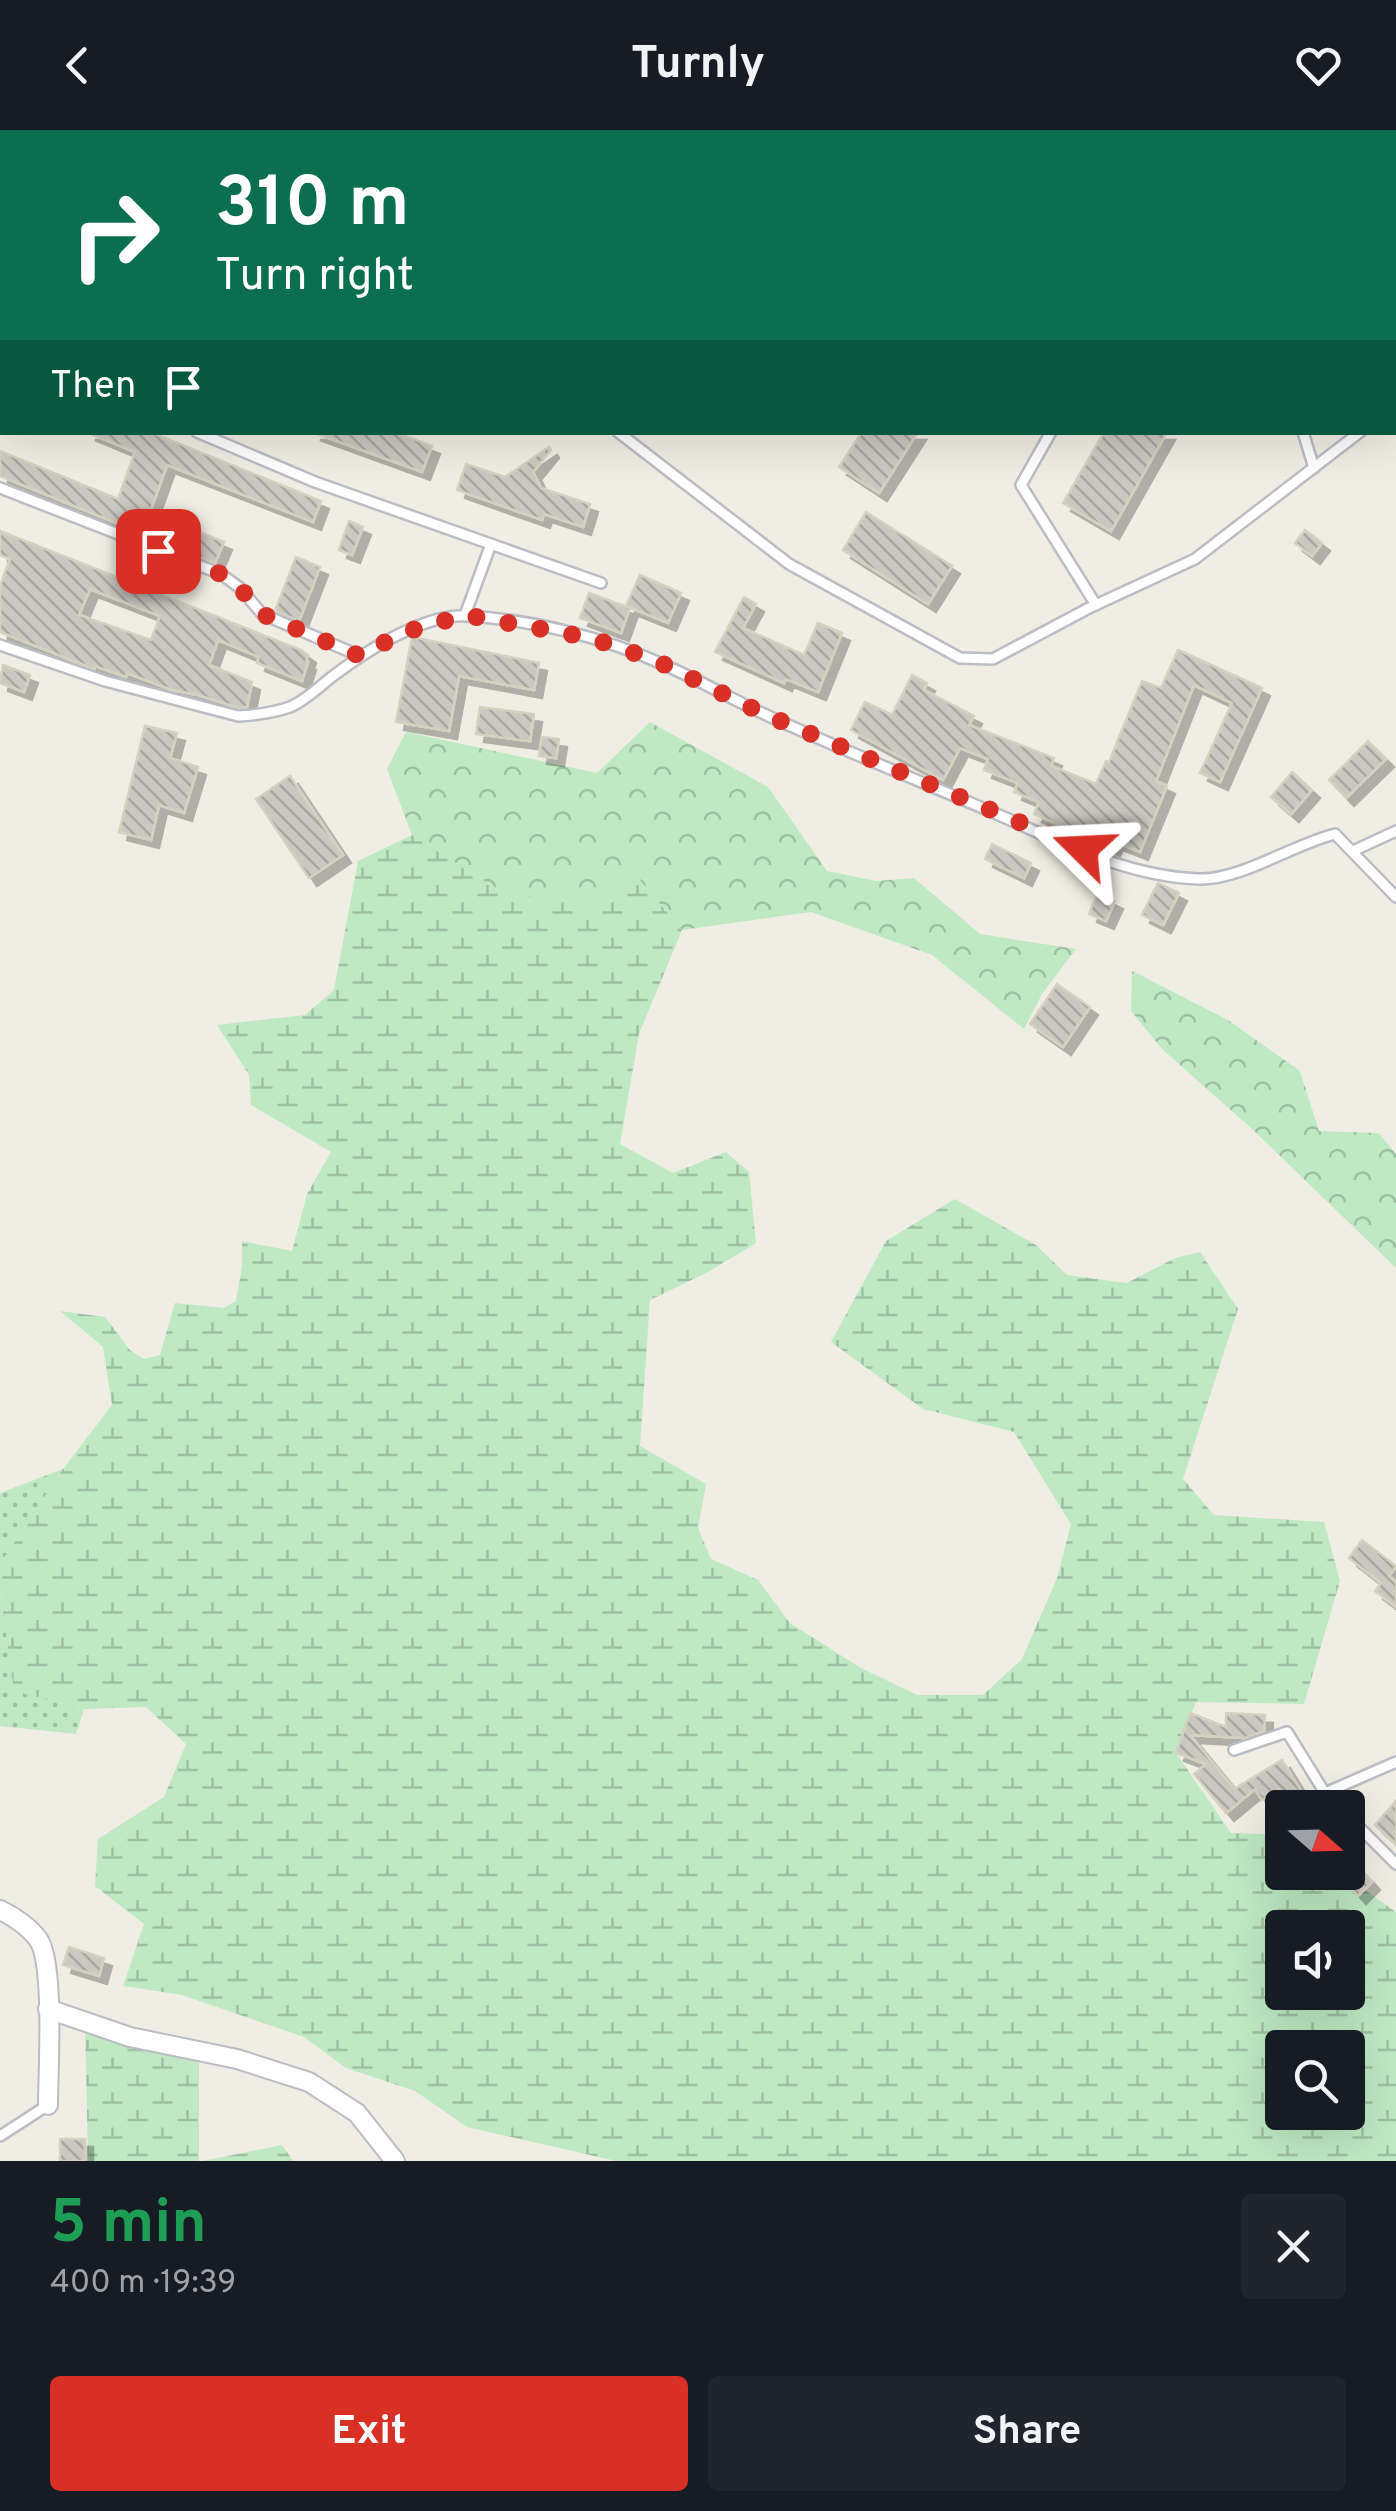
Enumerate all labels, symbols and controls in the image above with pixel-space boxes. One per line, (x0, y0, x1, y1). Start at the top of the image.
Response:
text: Turnly (631, 37, 765, 94)
icon: back (50, 38, 105, 93)
icon: heart (1291, 38, 1346, 93)
text: 310 m (215, 162, 410, 251)
icon: right (50, 170, 180, 300)
text: Turn right (215, 249, 414, 306)
icon: arrive (156, 360, 211, 415)
text: Then (50, 363, 136, 412)
pin (116, 509, 201, 594)
icon: arrive (131, 524, 186, 579)
position arrow (1031, 797, 1135, 901)
north arrow (1265, 1790, 1365, 1890)
map controls (1265, 1790, 1365, 2130)
button: sound (1265, 1910, 1365, 2010)
button: search (1265, 2030, 1365, 2130)
text: 5 min (50, 2188, 207, 2264)
button: close (1241, 2194, 1346, 2299)
text: 400 m · 19:39 (50, 2264, 236, 2304)
button: Exit (50, 2376, 688, 2491)
button: Share (708, 2376, 1346, 2491)

